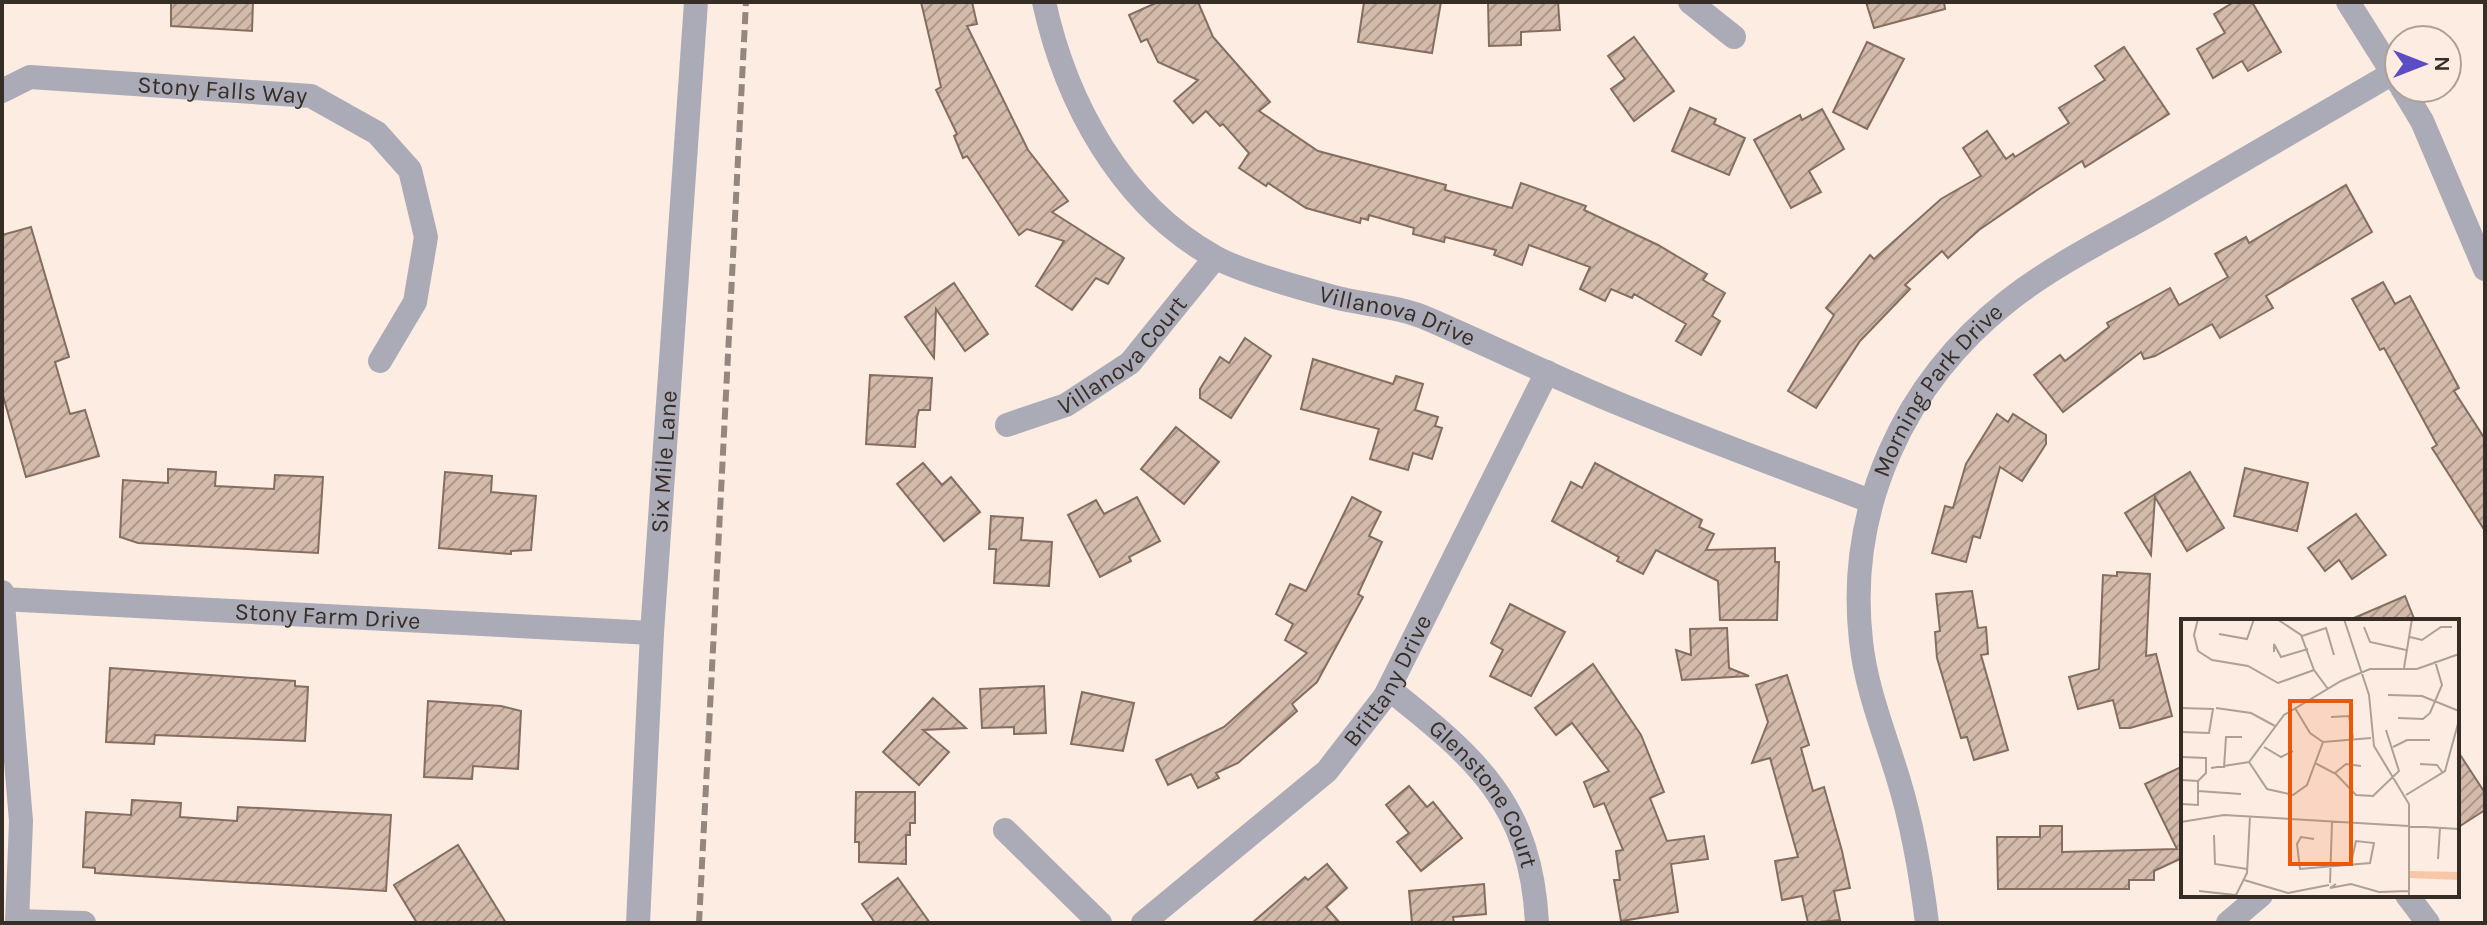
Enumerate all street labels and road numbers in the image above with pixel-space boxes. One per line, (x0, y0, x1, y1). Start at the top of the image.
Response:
street label: Stony Falls Way (136, 70, 308, 110)
street label: Villanova Drive (1316, 280, 1480, 352)
street label: Villanova Court (1055, 290, 1193, 421)
street label: Morning Park Drive (1867, 297, 2008, 481)
street label: Six Mile Lane (645, 389, 683, 534)
street label: Stony Farm Drive (234, 597, 421, 635)
street label: Brittany Drive (1337, 610, 1437, 752)
street label: Glenstone Court (1423, 714, 1543, 871)

